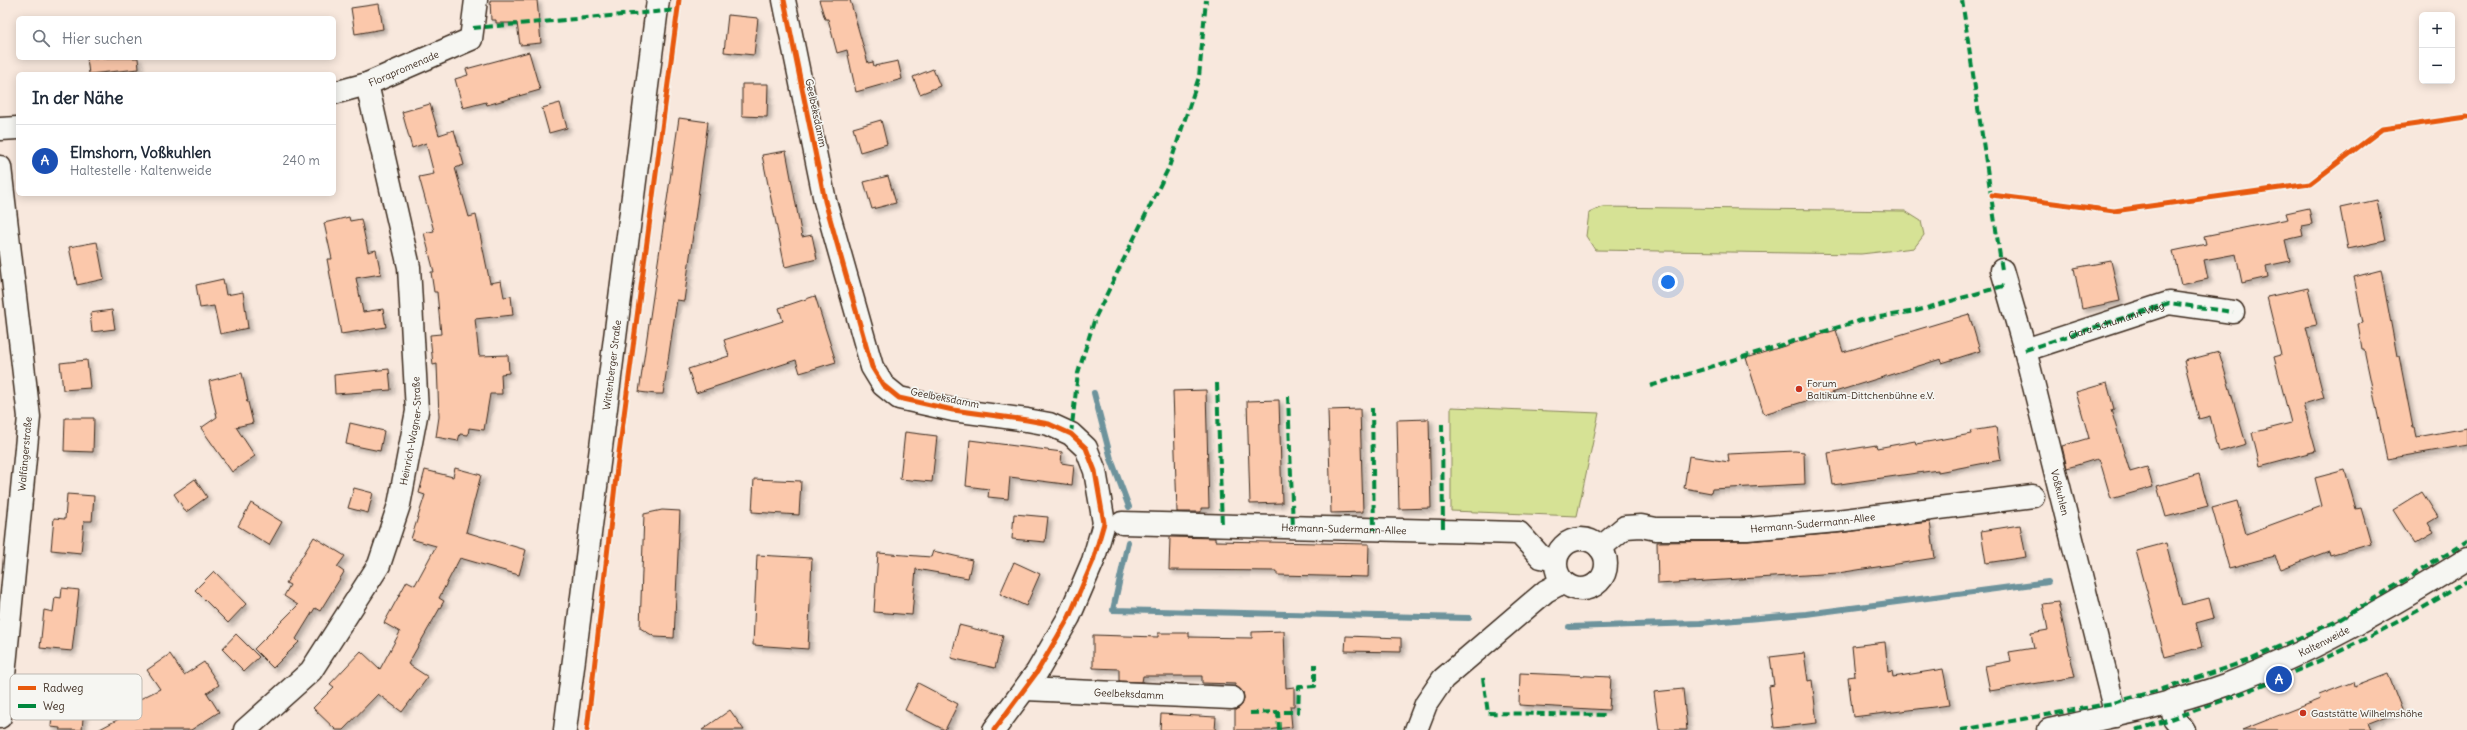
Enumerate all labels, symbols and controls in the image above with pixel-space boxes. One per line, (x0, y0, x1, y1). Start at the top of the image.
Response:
map controls (2419, 12, 2455, 84)
button: + (2419, 12, 2455, 48)
search box (16, 16, 336, 60)
icon: search (30, 27, 52, 49)
text: Hier suchen (62, 29, 142, 48)
street label: Florapromenade (366, 47, 441, 89)
button: − (2419, 48, 2455, 84)
street label: Geelbeksdamm (802, 77, 830, 149)
text: In der Nähe (32, 87, 124, 109)
text: Elmshorn, Voßkuhlen (70, 143, 211, 162)
text: A (41, 152, 49, 169)
text: 240 m (283, 152, 320, 169)
text: Haltestelle · Kaltenweide (70, 162, 212, 179)
your location (1658, 272, 1678, 292)
street label: Clara-Schumann-Weg (2067, 299, 2166, 342)
street label: Wittenberger Straße (599, 319, 624, 411)
street label: Heinrich-Wagner-Straße (396, 376, 424, 486)
place label: Forum Baltikum-Dittchenbühne e.V. (1807, 377, 1935, 402)
marker: Forum Baltikum-Dittchenbühne e.V. (1794, 384, 1804, 394)
street label: Geelbeksdamm (909, 385, 981, 411)
street label: Walfängerstraße (15, 416, 35, 492)
street label: Voßkuhlen (2048, 468, 2072, 517)
street label: Hermann-Sudermann-Allee (1750, 510, 1876, 535)
street label: Hermann-Sudermann-Allee (1281, 521, 1407, 537)
street label: Kaltenweide (2296, 623, 2351, 659)
pin: A (2266, 664, 2292, 694)
legend (10, 674, 142, 720)
text: Radweg (43, 681, 83, 695)
street label: Geelbeksdamm (1094, 686, 1164, 702)
text: Weg (43, 699, 65, 713)
place label: Gaststätte Wilhelmshöhe (2311, 707, 2423, 720)
marker: Gaststätte Wilhelmshöhe (2298, 708, 2308, 718)

